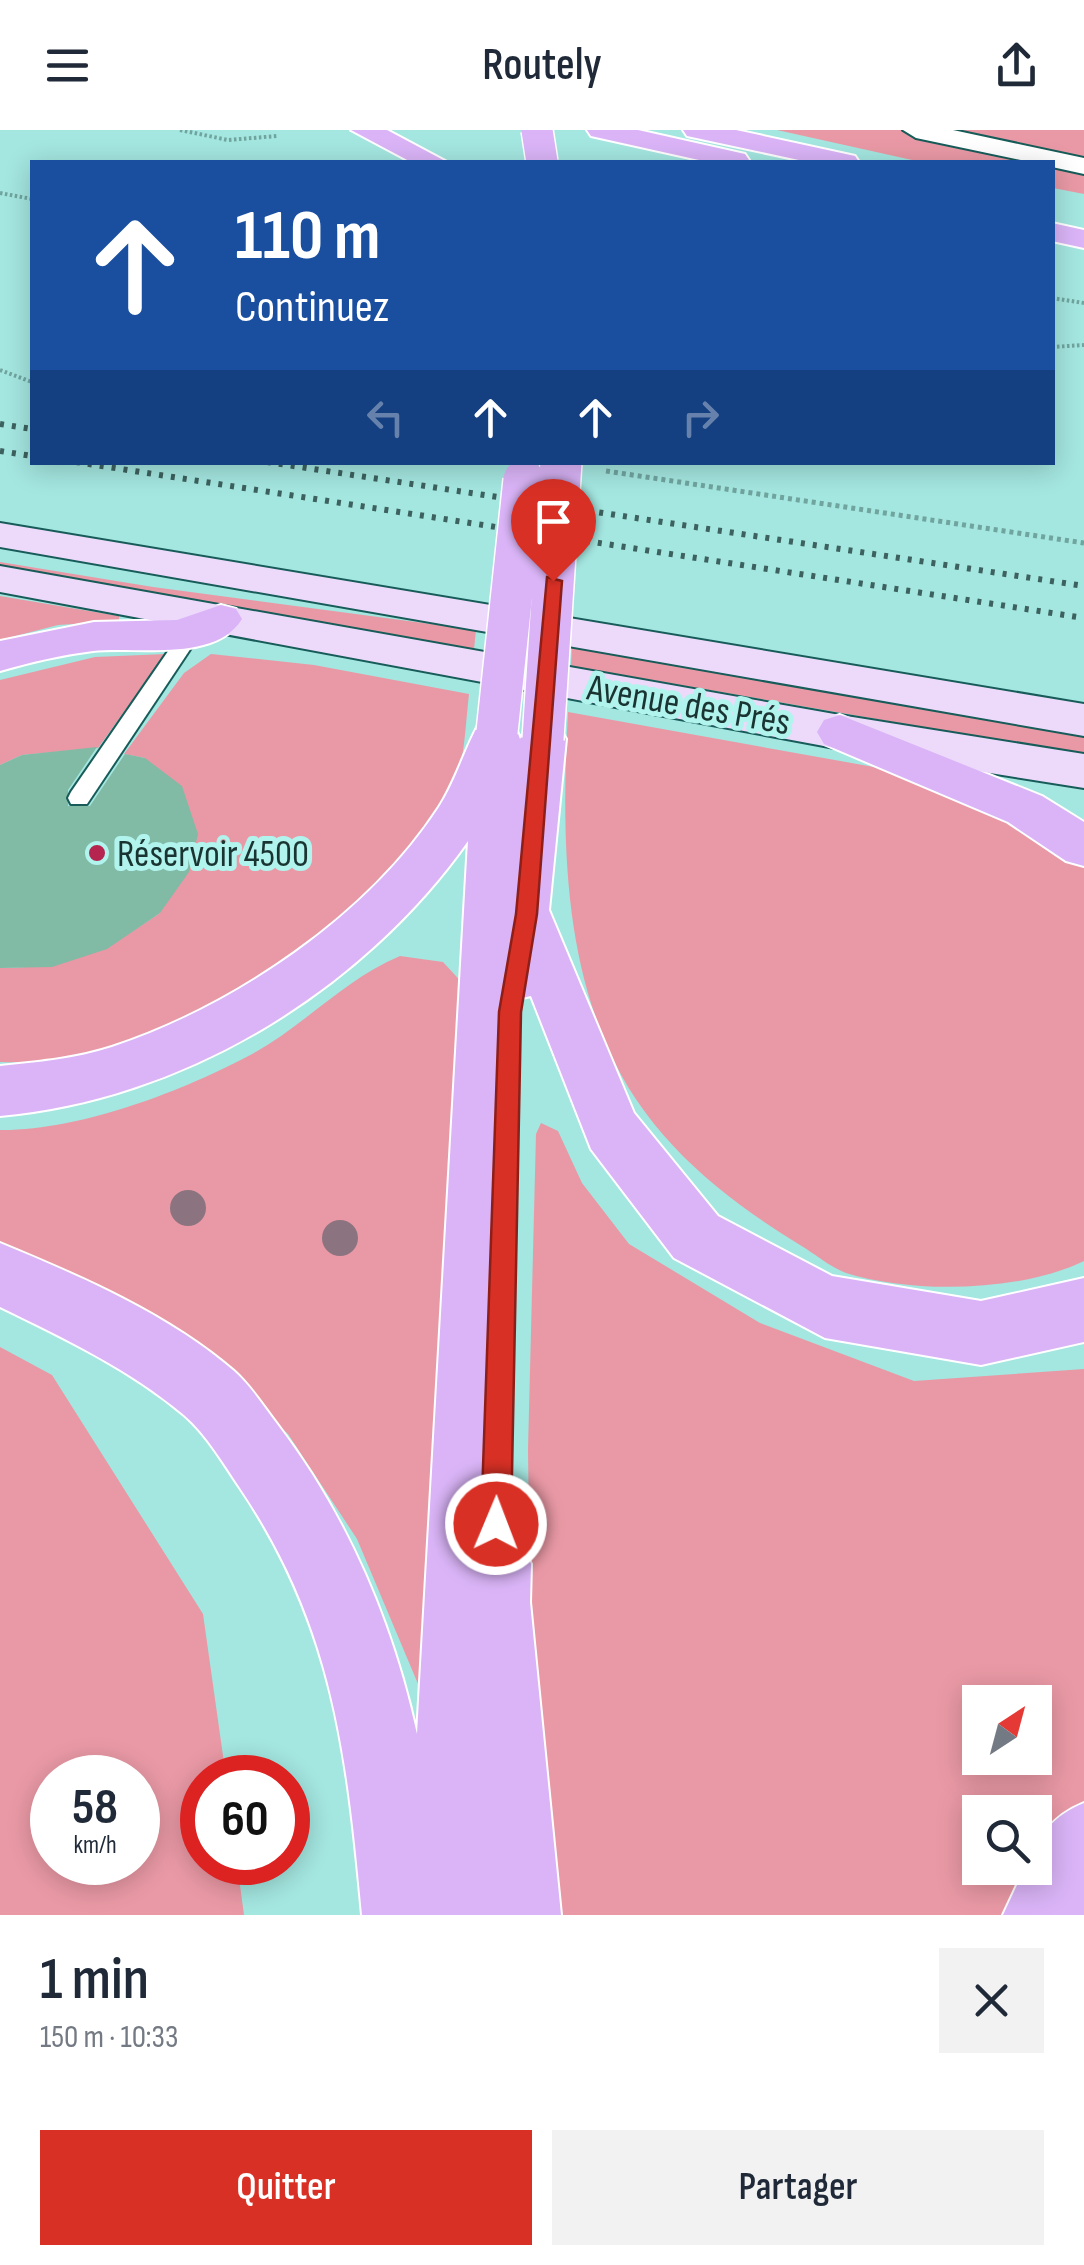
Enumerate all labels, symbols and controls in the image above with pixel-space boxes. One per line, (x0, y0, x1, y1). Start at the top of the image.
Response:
icon: menu (40, 38, 95, 93)
text: Routely (482, 38, 602, 93)
icon: share (989, 38, 1044, 93)
text: 110 m (235, 195, 381, 279)
icon: ahead (70, 200, 200, 330)
text: Continuez (235, 280, 389, 335)
icon: left (358, 390, 413, 445)
icon: ahead (463, 390, 518, 445)
icon: ahead (568, 390, 623, 445)
icon: right (673, 390, 728, 445)
pin (511, 479, 596, 582)
icon: arrive (526, 494, 581, 549)
street label: Avenue des Prés (583, 665, 794, 745)
place label: Réservoir 4500 (117, 832, 309, 877)
marker: Réservoir 4500 (86, 842, 108, 864)
position arrow (444, 1472, 548, 1576)
north arrow (962, 1685, 1052, 1775)
map controls (962, 1685, 1052, 1885)
speed limit sign: 60 (180, 1755, 310, 1885)
text: 58 (72, 1778, 118, 1838)
button: search (962, 1795, 1052, 1885)
text: km/h (73, 1830, 117, 1861)
text: 1 min (40, 1944, 149, 2016)
button: close (939, 1948, 1044, 2053)
text: 150 m · 10:33 (40, 2018, 178, 2057)
button: Quitter (40, 2130, 532, 2245)
button: Partager (552, 2130, 1044, 2245)

